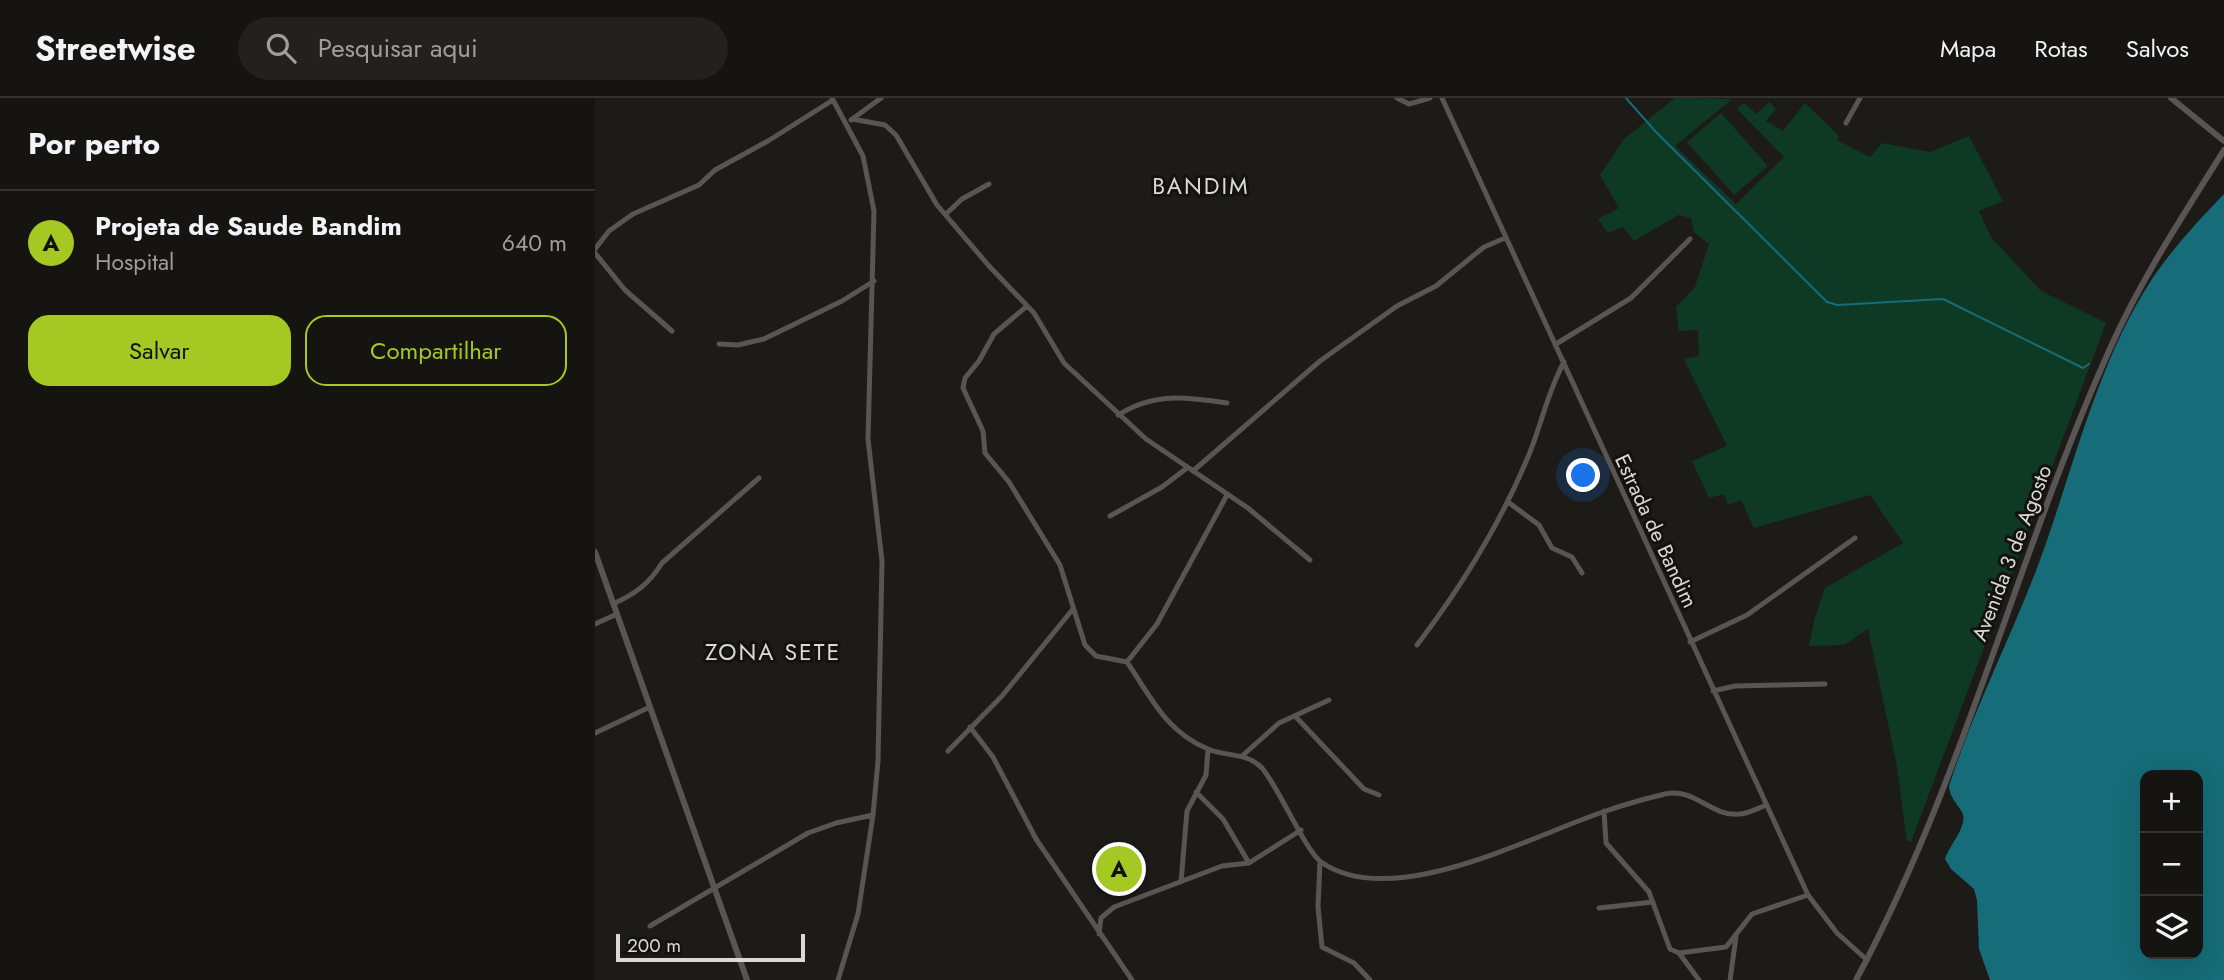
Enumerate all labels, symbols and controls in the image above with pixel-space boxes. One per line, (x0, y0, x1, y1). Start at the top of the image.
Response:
search box (238, 17, 728, 80)
text: Streetwise (35, 25, 196, 72)
icon: search (262, 29, 300, 67)
text: Pesquisar aqui (318, 29, 478, 67)
text: Mapa (1940, 31, 1996, 66)
text: Rotas (2034, 31, 2088, 66)
text: Salvos (2126, 31, 2189, 66)
text: Por perto (28, 122, 160, 165)
district label: BANDIM (1152, 169, 1250, 203)
text: Projeta de Saude Bandim (95, 207, 402, 245)
text: A (43, 226, 59, 260)
text: 640 m (502, 226, 567, 260)
text: Hospital (95, 245, 174, 279)
button: Salvar (28, 315, 291, 386)
button: Compartilhar (305, 315, 567, 386)
street label: Estrada de Bandim (1607, 449, 1705, 613)
your location (1566, 458, 1600, 492)
street label: Avenida 3 de Agosto (1965, 461, 2059, 645)
district label: ZONA SETE (705, 635, 841, 669)
map controls (2140, 770, 2203, 959)
button: + (2140, 770, 2203, 833)
button: − (2140, 833, 2203, 896)
pin: A (1096, 843, 1142, 895)
button: layers (2140, 896, 2203, 959)
scale bar (616, 931, 805, 963)
text: 200 m (627, 932, 681, 959)

